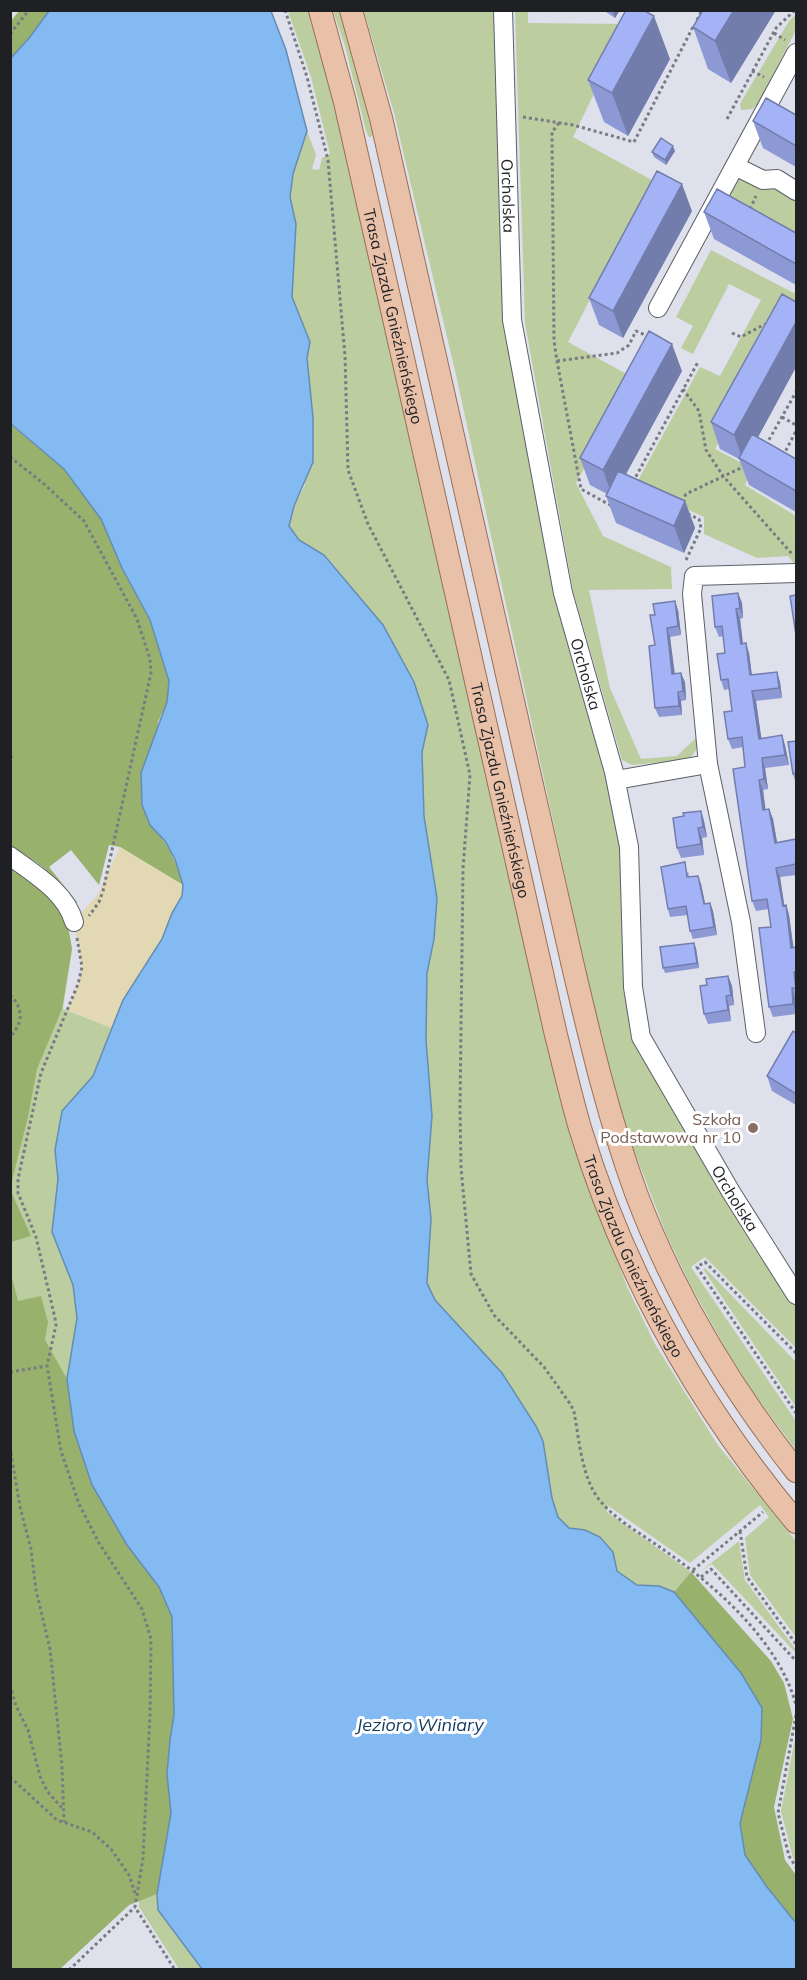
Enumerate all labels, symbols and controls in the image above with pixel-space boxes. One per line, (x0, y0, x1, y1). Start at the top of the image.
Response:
street label: Orcholska (497, 159, 519, 233)
street label: Trasa Zjazdu Gnieźnieńskiego (359, 207, 428, 426)
street label: Orcholska (566, 636, 606, 712)
street label: Trasa Zjazdu Gnieźnieńskiego (467, 681, 535, 900)
place label: Szkoła Podstawowa nr 10 (600, 1109, 741, 1147)
marker: Szkoła Podstawowa nr 10 (746, 1121, 760, 1135)
street label: Trasa Zjazdu Gnieźnieńskiego (579, 1152, 688, 1361)
street label: Orcholska (708, 1162, 763, 1235)
water label: Jezioro Winiary (354, 1713, 485, 1736)

